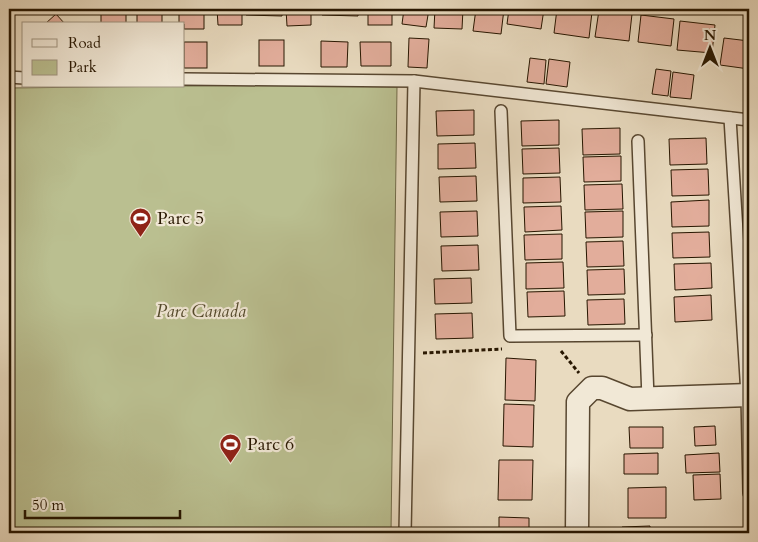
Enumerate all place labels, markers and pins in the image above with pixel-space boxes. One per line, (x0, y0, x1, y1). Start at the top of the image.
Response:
sports icon: Parc 5 (129, 206, 153, 237)
place label: Parc 5 (157, 206, 204, 231)
sports icon: Parc 6 (219, 432, 243, 463)
place label: Parc 6 (247, 432, 294, 457)

